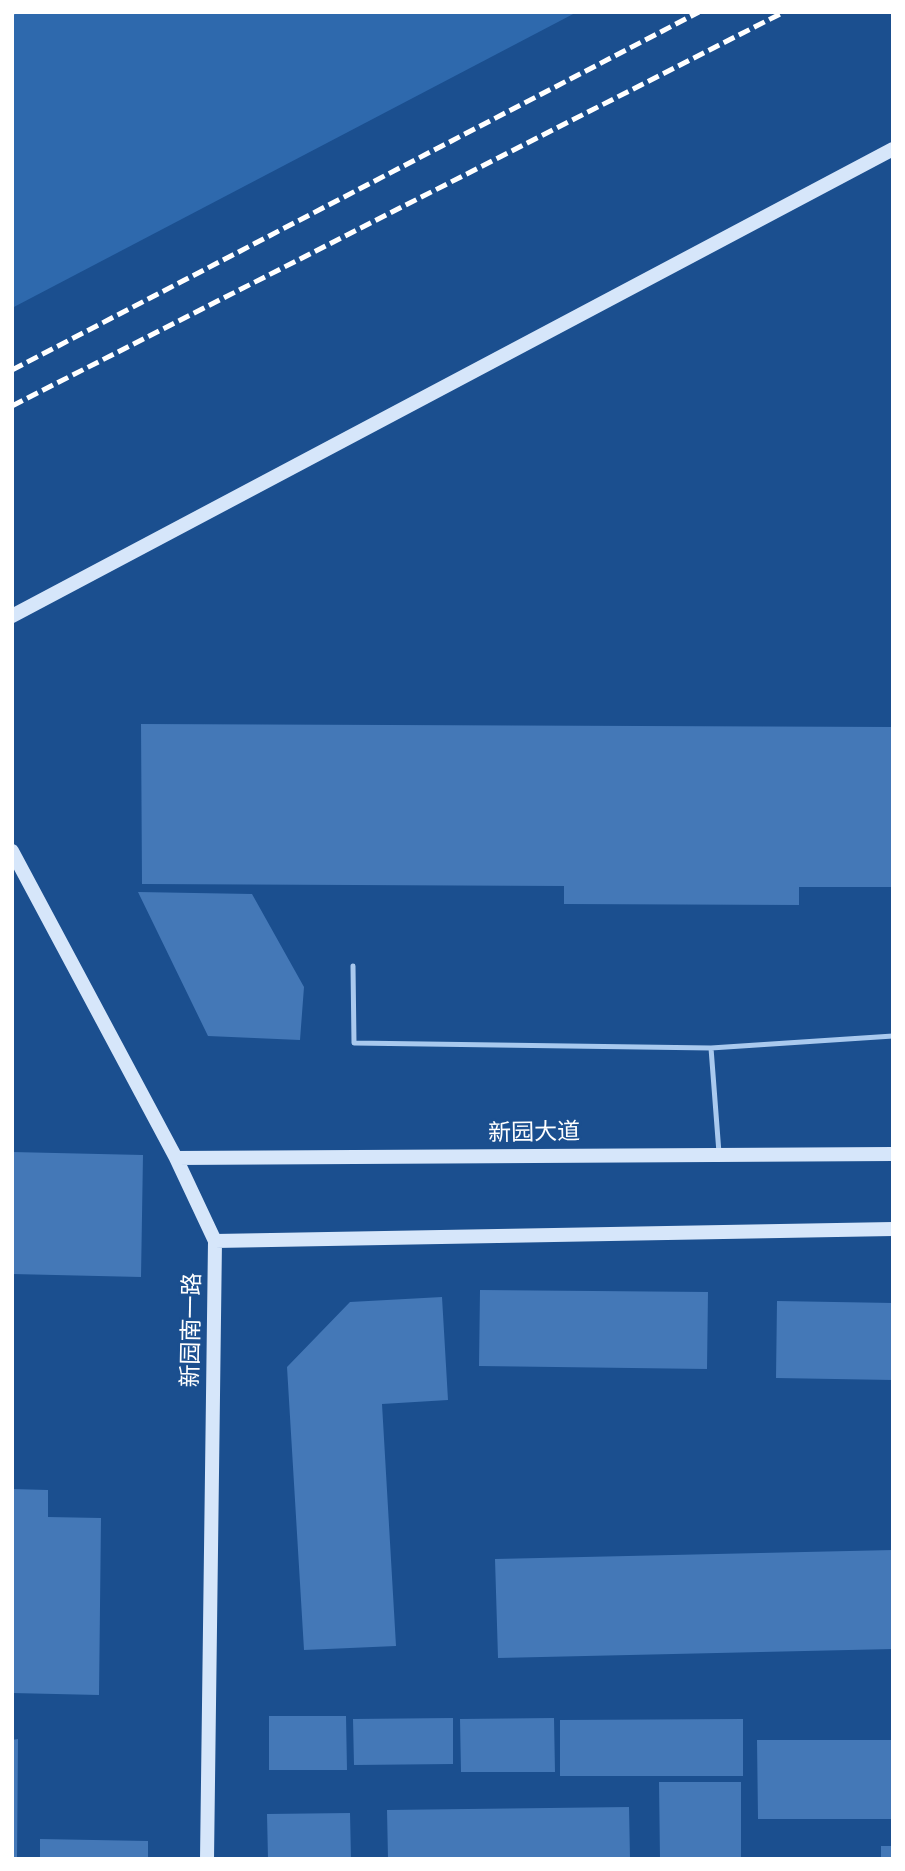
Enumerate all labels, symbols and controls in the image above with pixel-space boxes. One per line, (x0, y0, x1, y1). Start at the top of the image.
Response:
street label: 新园大道 (488, 1117, 580, 1147)
street label: 新园南一路 (176, 1272, 206, 1388)

